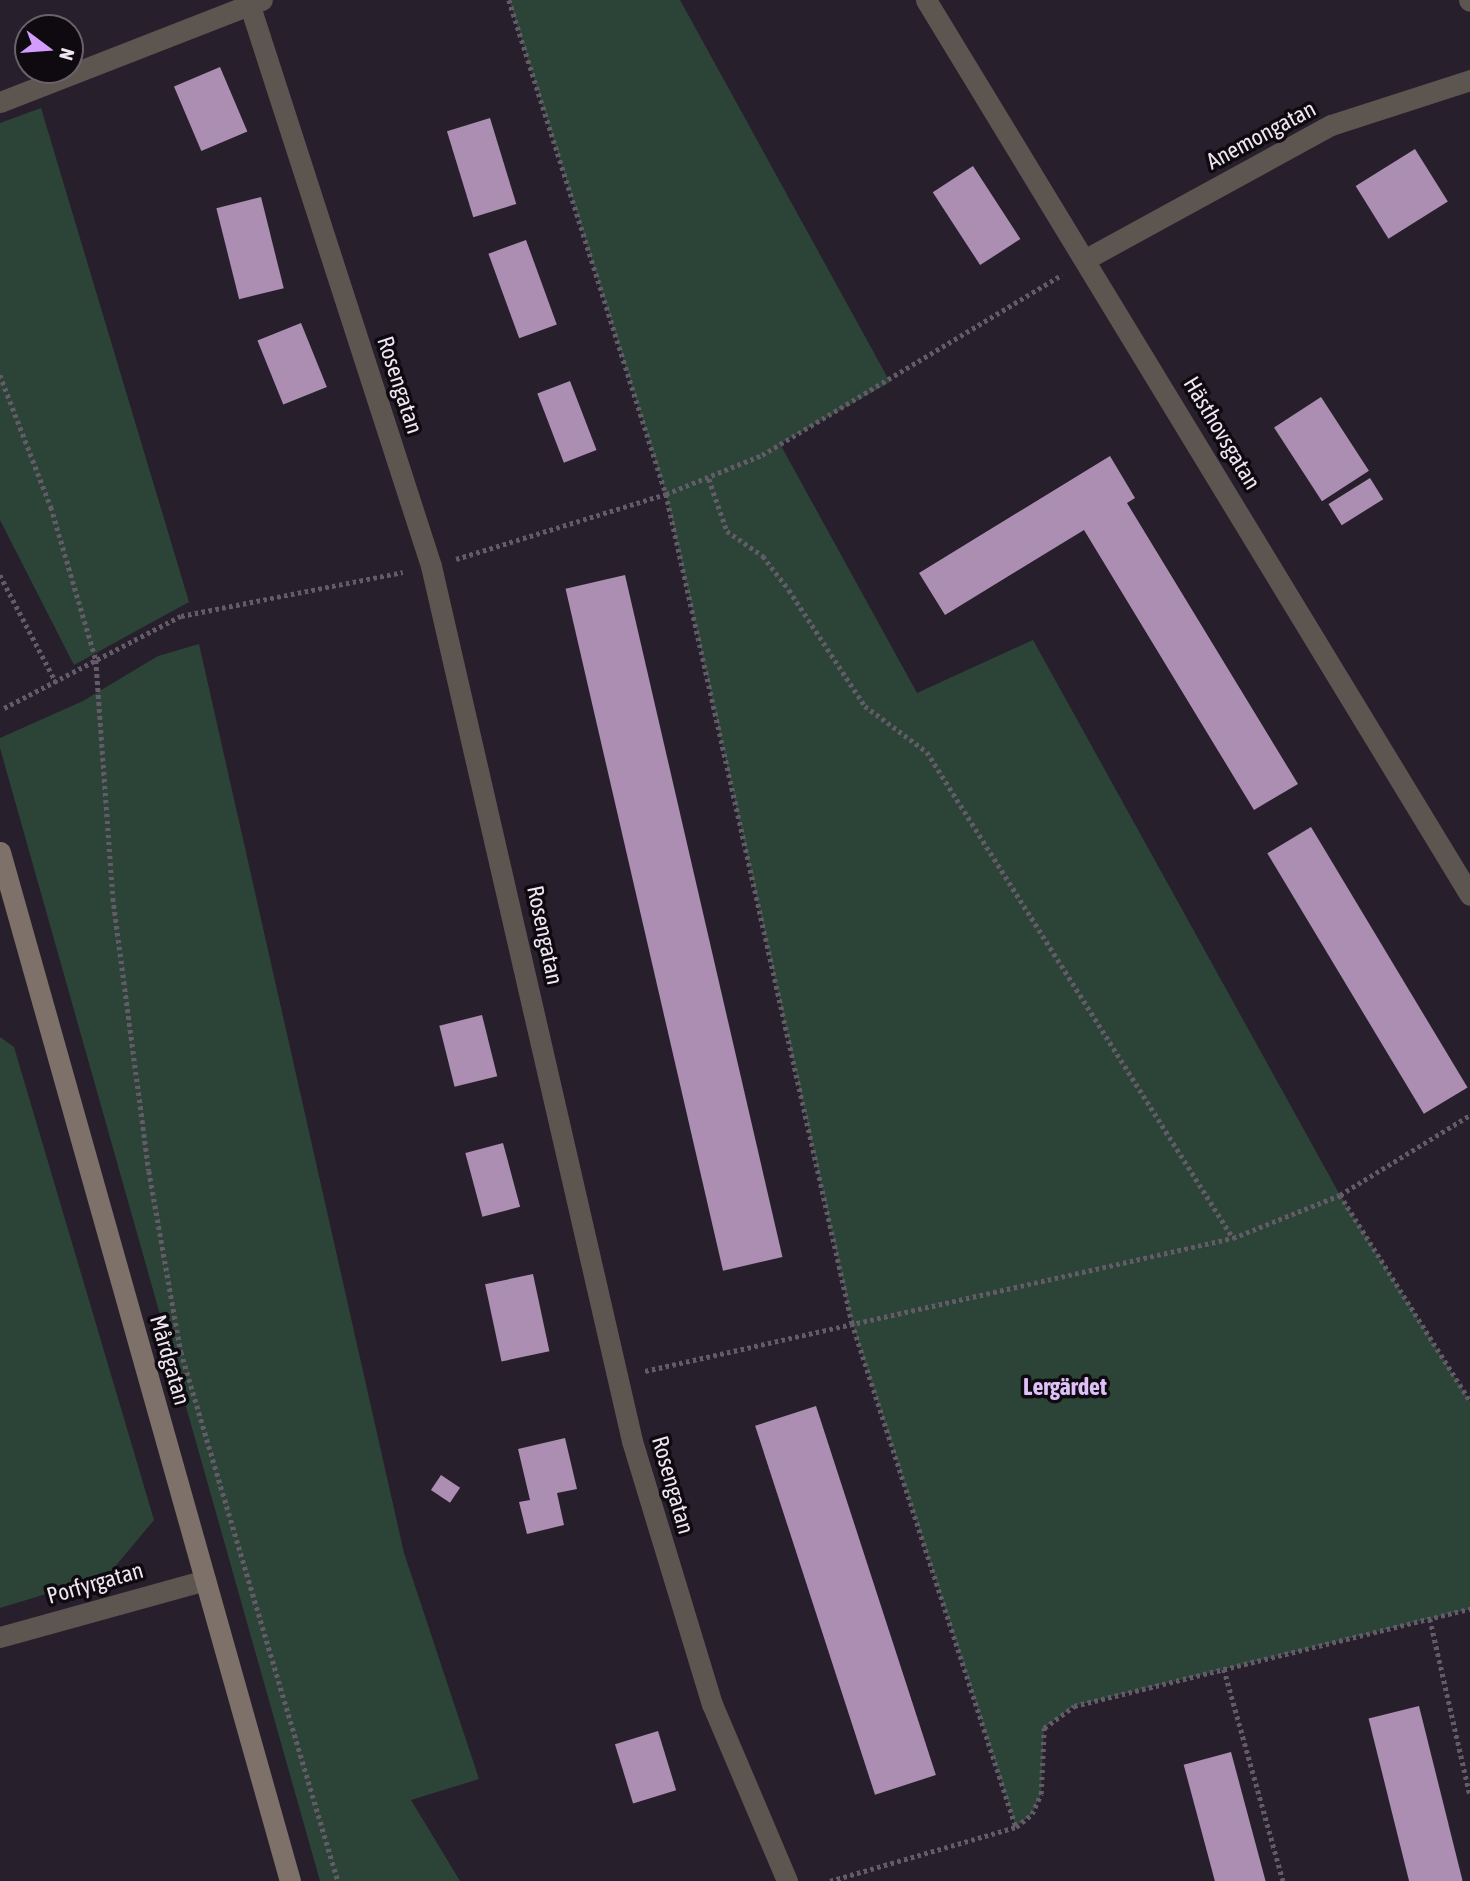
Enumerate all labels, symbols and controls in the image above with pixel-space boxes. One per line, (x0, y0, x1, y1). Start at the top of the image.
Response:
north arrow (14, 14, 84, 84)
text: N (55, 46, 79, 63)
street label: Anemongatan (1202, 95, 1320, 175)
street label: Rosengatan (371, 333, 429, 437)
street label: Hästhovsgatan (1178, 372, 1266, 494)
street label: Rosengatan (521, 883, 569, 987)
street label: Mårdgatan (144, 1312, 196, 1408)
district label: Lergärdet (1023, 1373, 1107, 1401)
street label: Rosengatan (646, 1433, 700, 1537)
street label: Porfyrgatan (44, 1556, 146, 1610)

